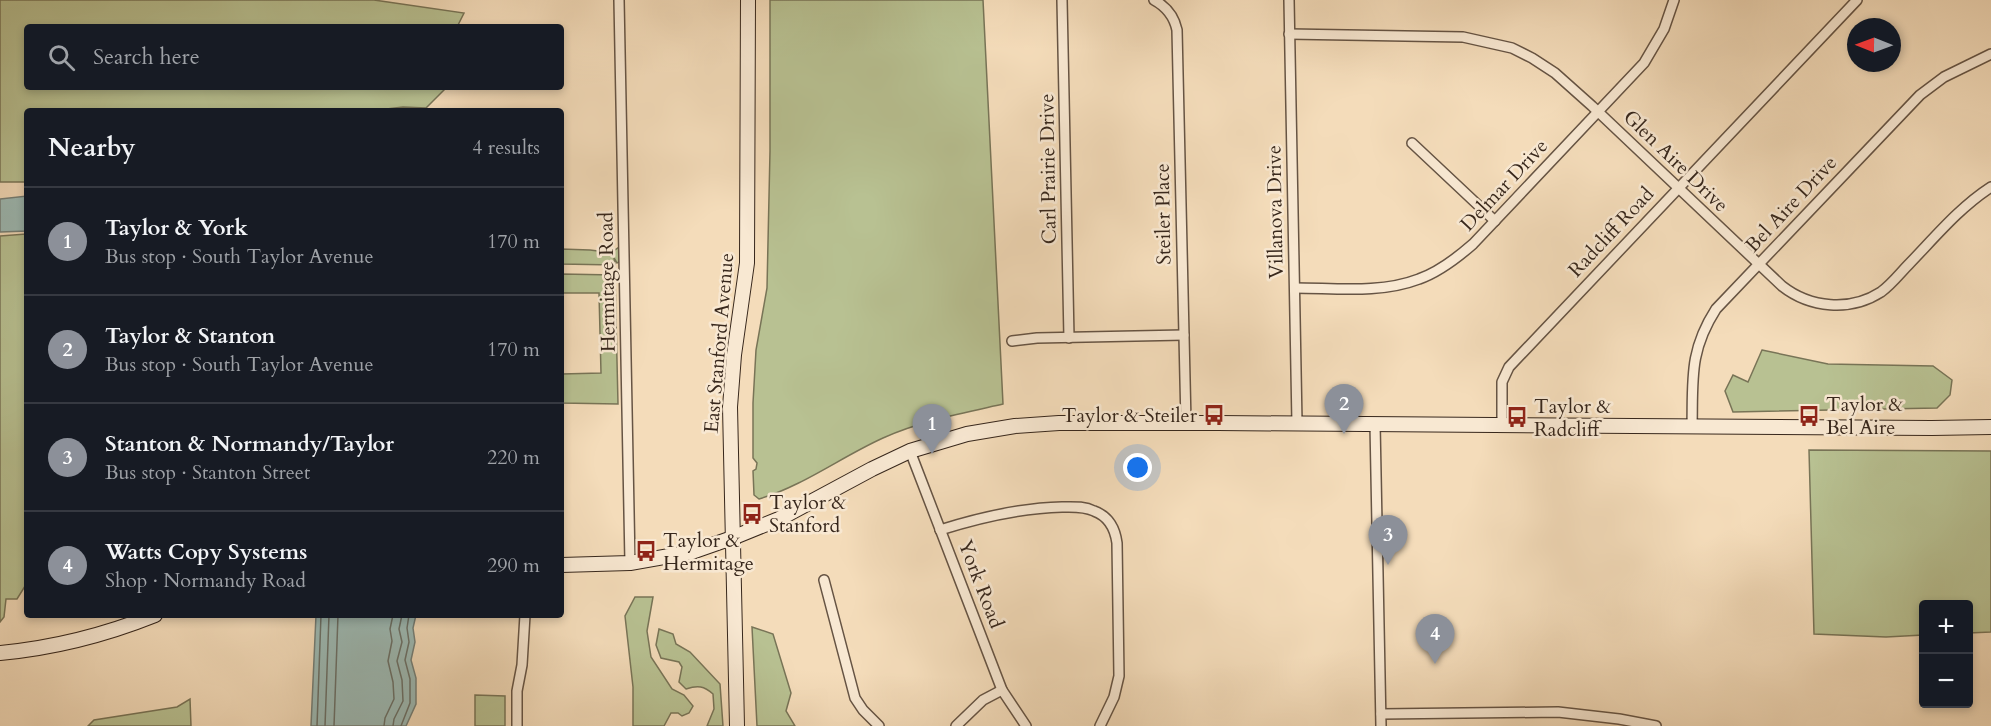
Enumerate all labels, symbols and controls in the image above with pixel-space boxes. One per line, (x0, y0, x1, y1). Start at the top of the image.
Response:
north arrow (1847, 18, 1901, 72)
search box (24, 24, 564, 90)
icon: search (45, 41, 78, 74)
text: Search here (93, 42, 200, 72)
street label: Carl Prairie Drive (1033, 93, 1063, 245)
street label: Glen Aire Drive (1617, 104, 1735, 218)
text: Nearby (48, 130, 136, 165)
street label: Delmar Drive (1454, 133, 1554, 237)
text: 4 results (472, 134, 540, 161)
street label: Villanova Drive (1260, 145, 1290, 279)
street label: Bel Aire Drive (1739, 150, 1843, 258)
street label: Steiler Place (1149, 163, 1177, 265)
street label: Radcliff Road (1562, 181, 1660, 283)
street label: Hermitage Road (592, 211, 622, 352)
text: Taylor & York (105, 213, 248, 243)
text: 1 (62, 228, 73, 255)
text: 170 m (487, 228, 540, 255)
text: Bus stop · South Taylor Avenue (105, 243, 374, 270)
street label: East Stanford Avenue (698, 252, 740, 434)
text: Taylor & Stanton (105, 321, 275, 351)
text: 2 (62, 336, 73, 363)
text: 170 m (487, 336, 540, 363)
text: Bus stop · South Taylor Avenue (105, 351, 374, 378)
pin: 2 (1324, 384, 1364, 434)
place label: Taylor & Bel Aire (1826, 391, 1903, 441)
place label: Taylor & Radcliff (1534, 393, 1611, 443)
place label: Taylor & Steiler (1062, 402, 1198, 429)
bus stop icon: Taylor & Steiler (1202, 403, 1226, 427)
pin: 1 (912, 404, 952, 454)
bus stop icon: Taylor & Bel Aire (1797, 404, 1821, 428)
bus stop icon: Taylor & Radcliff (1505, 405, 1529, 429)
text: Stanton & Normandy/Taylor (105, 429, 394, 459)
text: 3 (62, 444, 73, 471)
text: 220 m (487, 444, 540, 471)
your location (1123, 453, 1152, 482)
text: Bus stop · Stanton Street (105, 459, 310, 486)
place label: Taylor & Stanford (769, 489, 846, 539)
bus stop icon: Taylor & Stanford (740, 502, 764, 526)
pin: 3 (1368, 516, 1408, 565)
place label: Taylor & Hermitage (663, 527, 754, 577)
street label: York Road (952, 536, 1010, 633)
text: Watts Copy Systems (105, 537, 307, 567)
bus stop icon: Taylor & Hermitage (634, 539, 658, 563)
text: 4 (62, 552, 73, 579)
text: 290 m (487, 552, 540, 579)
text: Shop · Normandy Road (105, 567, 306, 594)
map controls (1919, 600, 1973, 708)
button: + (1919, 600, 1973, 654)
pin: 4 (1416, 614, 1454, 664)
button: − (1919, 654, 1973, 708)

